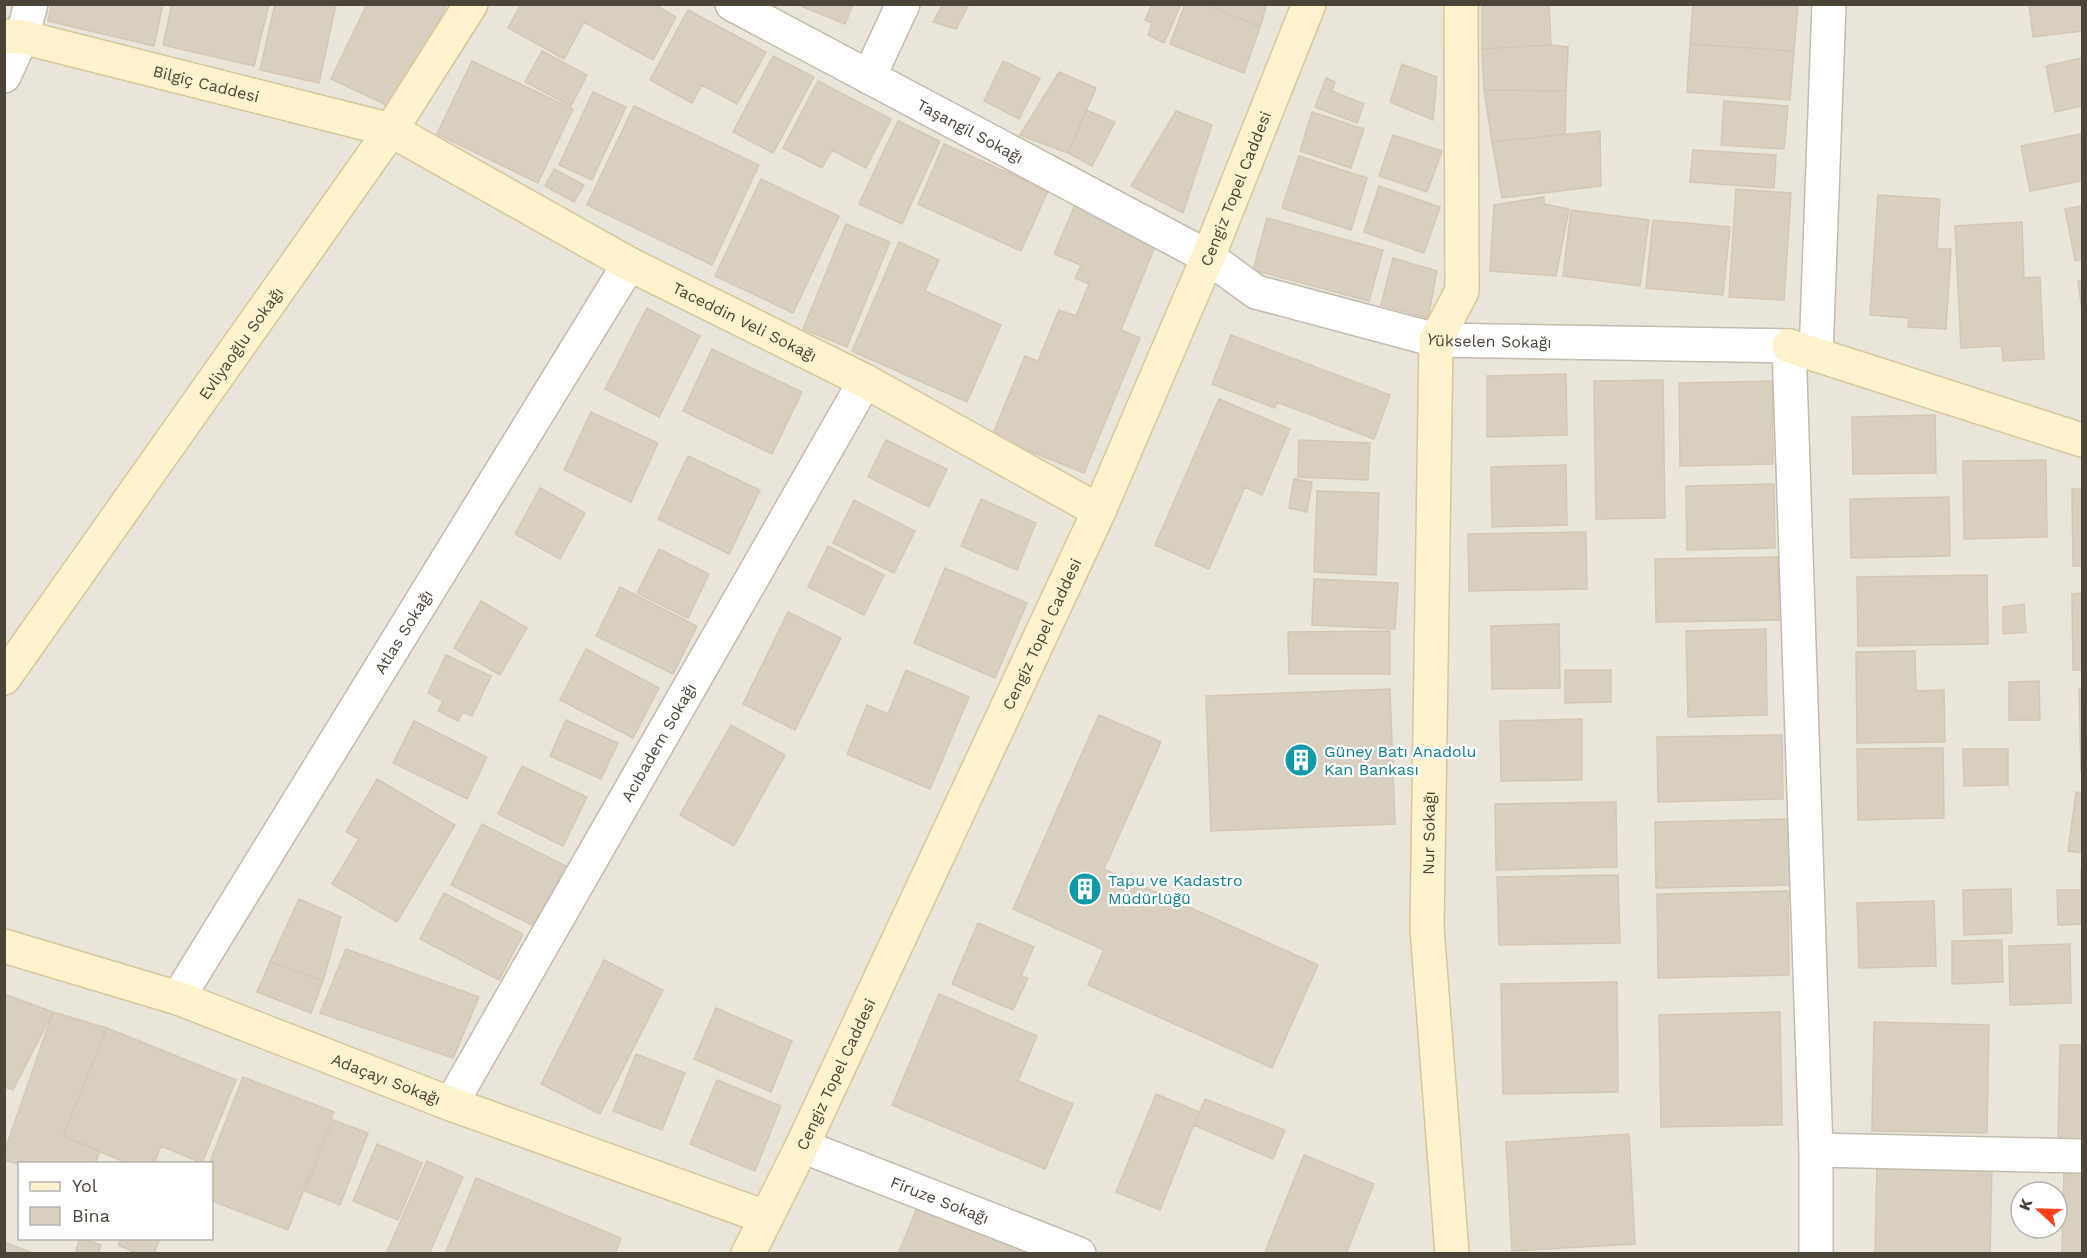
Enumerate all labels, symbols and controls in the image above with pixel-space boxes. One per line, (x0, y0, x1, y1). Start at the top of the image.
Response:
street label: Bilgiç Caddesi (151, 61, 261, 106)
street label: Taşangil Sokağı (914, 95, 1027, 167)
street label: Cengiz Topel Caddesi (1196, 108, 1275, 269)
street label: Taceddin Veli Sokağı (670, 278, 820, 365)
street label: Evliyaoğlu Sokağı (194, 283, 287, 403)
street label: Yükselen Sokağı (1425, 328, 1552, 351)
street label: Cengiz Topel Caddesi (998, 555, 1085, 713)
street label: Atlas Sokağı (370, 586, 436, 677)
street label: Acıbadem Sokağı (617, 680, 700, 805)
building icon: Güney Batı Anadolu Kan Bankası (1283, 742, 1319, 778)
place label: Güney Batı Anadolu Kan Bankası (1324, 742, 1476, 779)
street label: Nur Sokağı (1418, 791, 1439, 875)
building icon: Tapu ve Kadastro Müdürlüğü (1067, 871, 1103, 907)
place label: Tapu ve Kadastro Müdürlüğü (1108, 871, 1243, 908)
street label: Cengiz Topel Caddesi (792, 995, 879, 1153)
street label: Adaçayı Sokağı (329, 1049, 444, 1109)
legend (18, 1162, 213, 1240)
street label: Firuze Sokağı (888, 1172, 992, 1228)
text: Yol (72, 1175, 98, 1196)
north arrow (2009, 1180, 2069, 1240)
text: K (2015, 1196, 2036, 1213)
text: Bina (72, 1205, 110, 1226)

